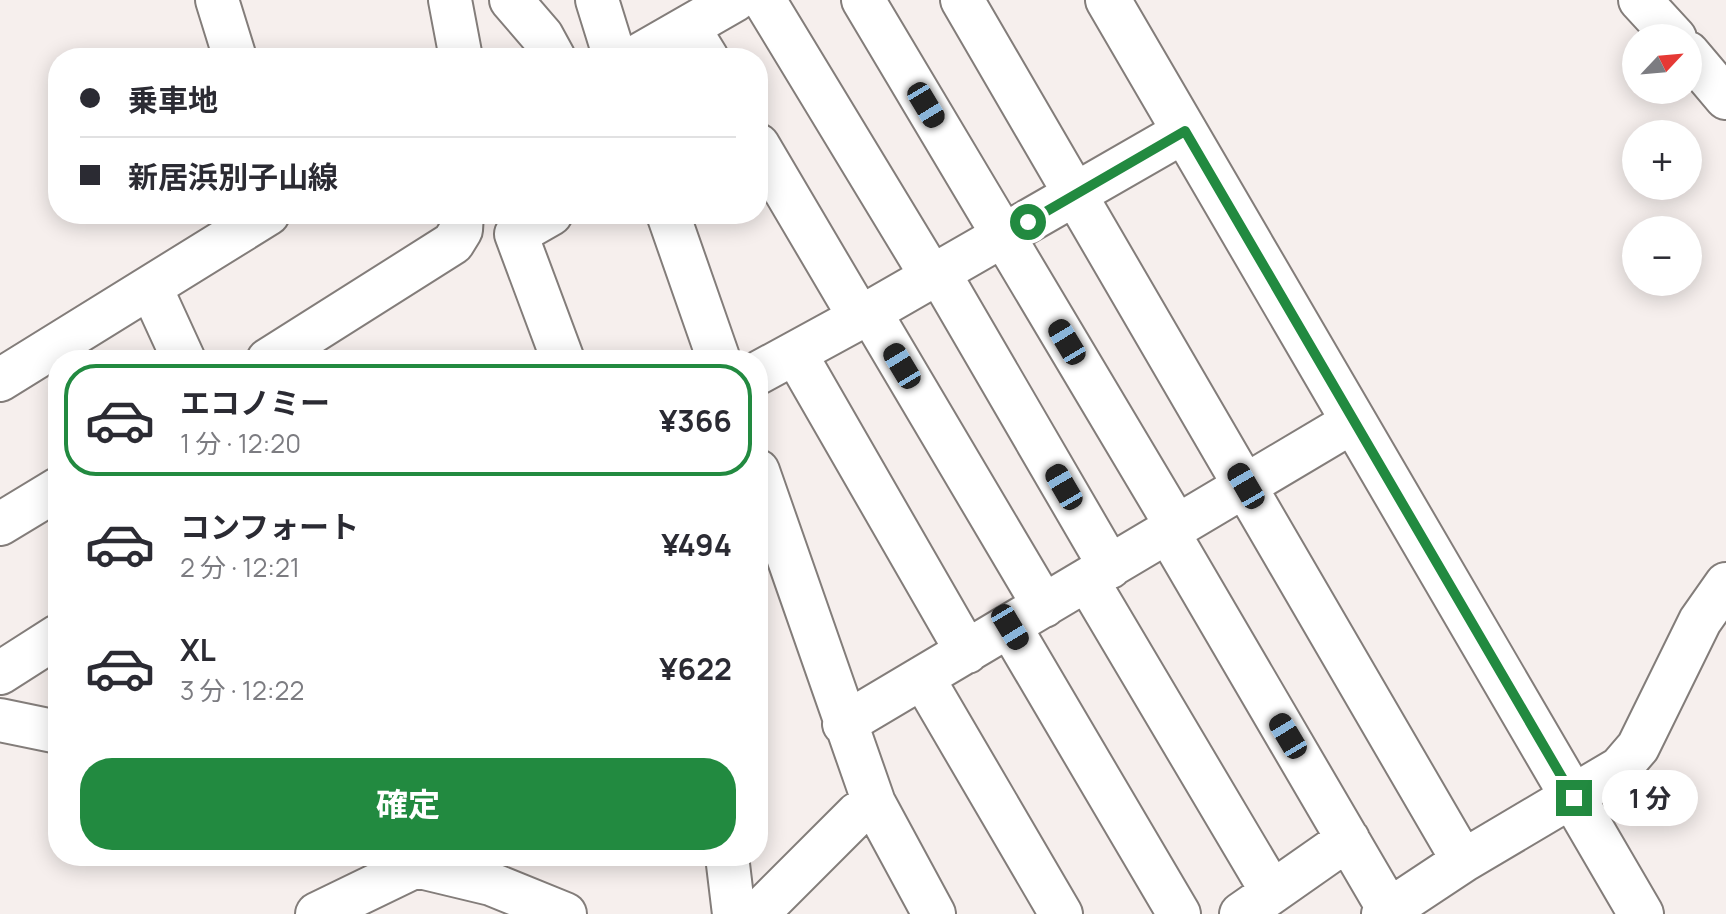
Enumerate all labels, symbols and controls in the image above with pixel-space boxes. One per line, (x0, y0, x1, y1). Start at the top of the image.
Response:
north arrow (1622, 24, 1702, 104)
map controls (1622, 24, 1702, 296)
car (903, 78, 949, 132)
text: 乗車地 (128, 79, 218, 120)
button: + (1622, 120, 1702, 200)
text: 新居浜別子山線 (128, 156, 338, 197)
route start (1010, 204, 1046, 240)
button: − (1622, 216, 1702, 296)
car (1044, 315, 1090, 369)
car (879, 339, 925, 393)
text: エコノミー (180, 382, 330, 423)
icon: car (84, 384, 156, 456)
text: ¥366 (659, 400, 732, 441)
text: 1 分 · 12:20 (180, 425, 301, 461)
car (1224, 459, 1268, 513)
car (1042, 460, 1086, 514)
text: コンフォート (180, 506, 359, 547)
icon: car (84, 508, 156, 580)
text: ¥494 (661, 524, 732, 565)
text: 2 分 · 12:21 (180, 549, 300, 585)
car (987, 600, 1033, 654)
text: XL (180, 629, 216, 670)
icon: car (84, 632, 156, 704)
text: ¥622 (659, 648, 732, 689)
text: 3 分 · 12:22 (180, 672, 304, 708)
car (1265, 709, 1311, 763)
button: 確定 (80, 758, 736, 850)
callout: 1 分 (1602, 770, 1698, 826)
route end (1556, 780, 1592, 816)
text: 1 分 (1629, 780, 1671, 816)

